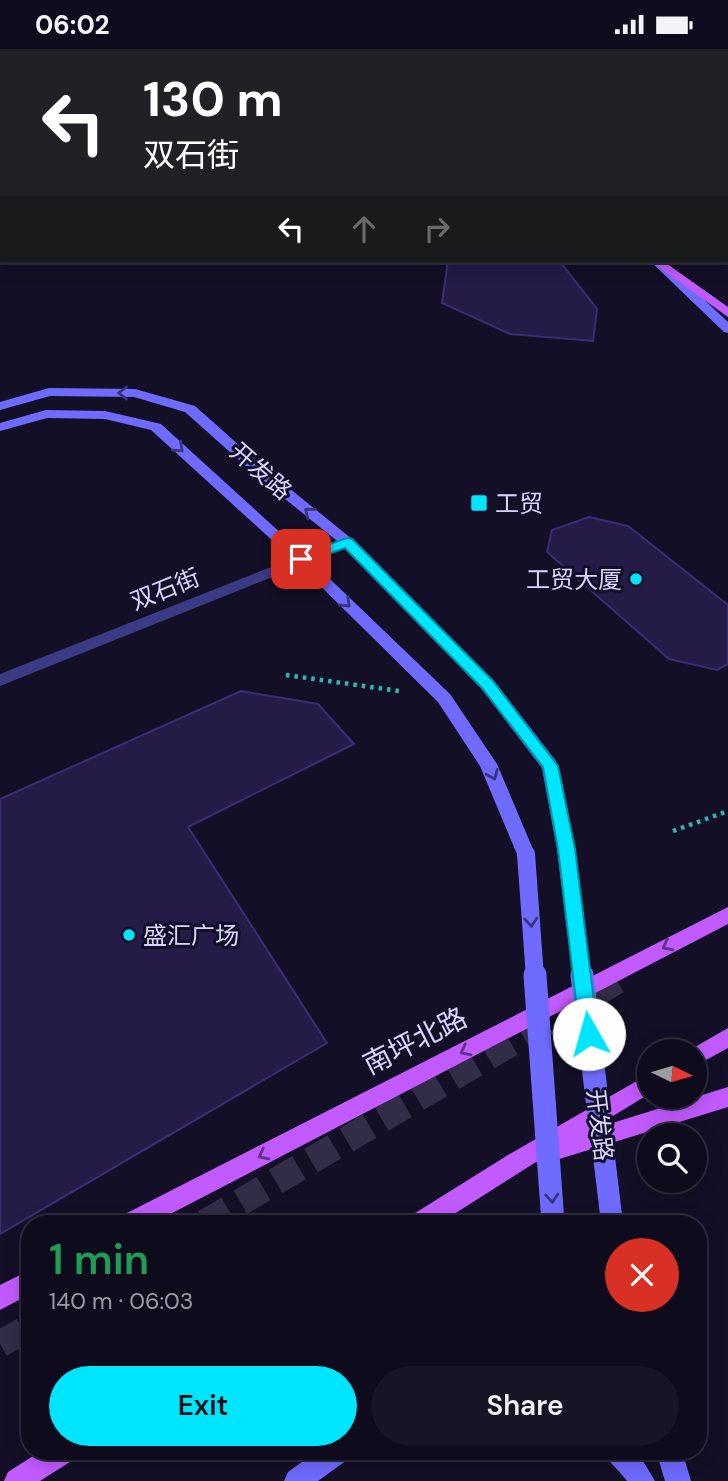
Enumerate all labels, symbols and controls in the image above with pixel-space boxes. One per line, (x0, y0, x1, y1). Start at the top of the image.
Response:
text: 06:02 (35, 8, 110, 42)
text: 130 m (143, 67, 283, 131)
icon: left (28, 77, 119, 168)
text: 双石街 (143, 134, 239, 176)
icon: left (272, 210, 310, 248)
icon: ahead (345, 210, 383, 248)
icon: right (418, 210, 456, 248)
one-way arrow (117, 385, 127, 401)
street label: 开发路 (224, 436, 298, 506)
one-way arrow (171, 440, 184, 453)
place label: 工贸 (495, 488, 543, 519)
marker: 工贸 (469, 493, 489, 513)
one-way arrow (305, 508, 318, 520)
pin (271, 529, 331, 589)
icon: arrive (282, 540, 320, 578)
street label: 双石街 (126, 561, 204, 617)
place label: 工贸大厦 (526, 564, 622, 595)
marker: 工贸大厦 (628, 571, 644, 587)
one-way arrow (338, 595, 351, 608)
one-way arrow (485, 768, 499, 780)
one-way arrow (523, 917, 538, 928)
place label: 盛汇广场 (143, 920, 239, 951)
marker: 盛汇广场 (121, 927, 137, 943)
one-way arrow (662, 938, 674, 951)
position arrow (552, 997, 626, 1071)
street label: 南坪北路 (357, 999, 473, 1083)
north arrow (637, 1039, 707, 1109)
map controls (637, 1039, 707, 1193)
one-way arrow (460, 1042, 472, 1056)
street label: 开发路 (580, 1087, 620, 1163)
button: search (637, 1123, 707, 1193)
one-way arrow (258, 1147, 270, 1160)
one-way arrow (544, 1193, 559, 1204)
text: 1 min (49, 1232, 149, 1287)
button: close (605, 1238, 679, 1312)
text: 140 m · 06:03 (49, 1286, 193, 1316)
button: Exit (49, 1366, 357, 1446)
button: Share (371, 1366, 679, 1446)

